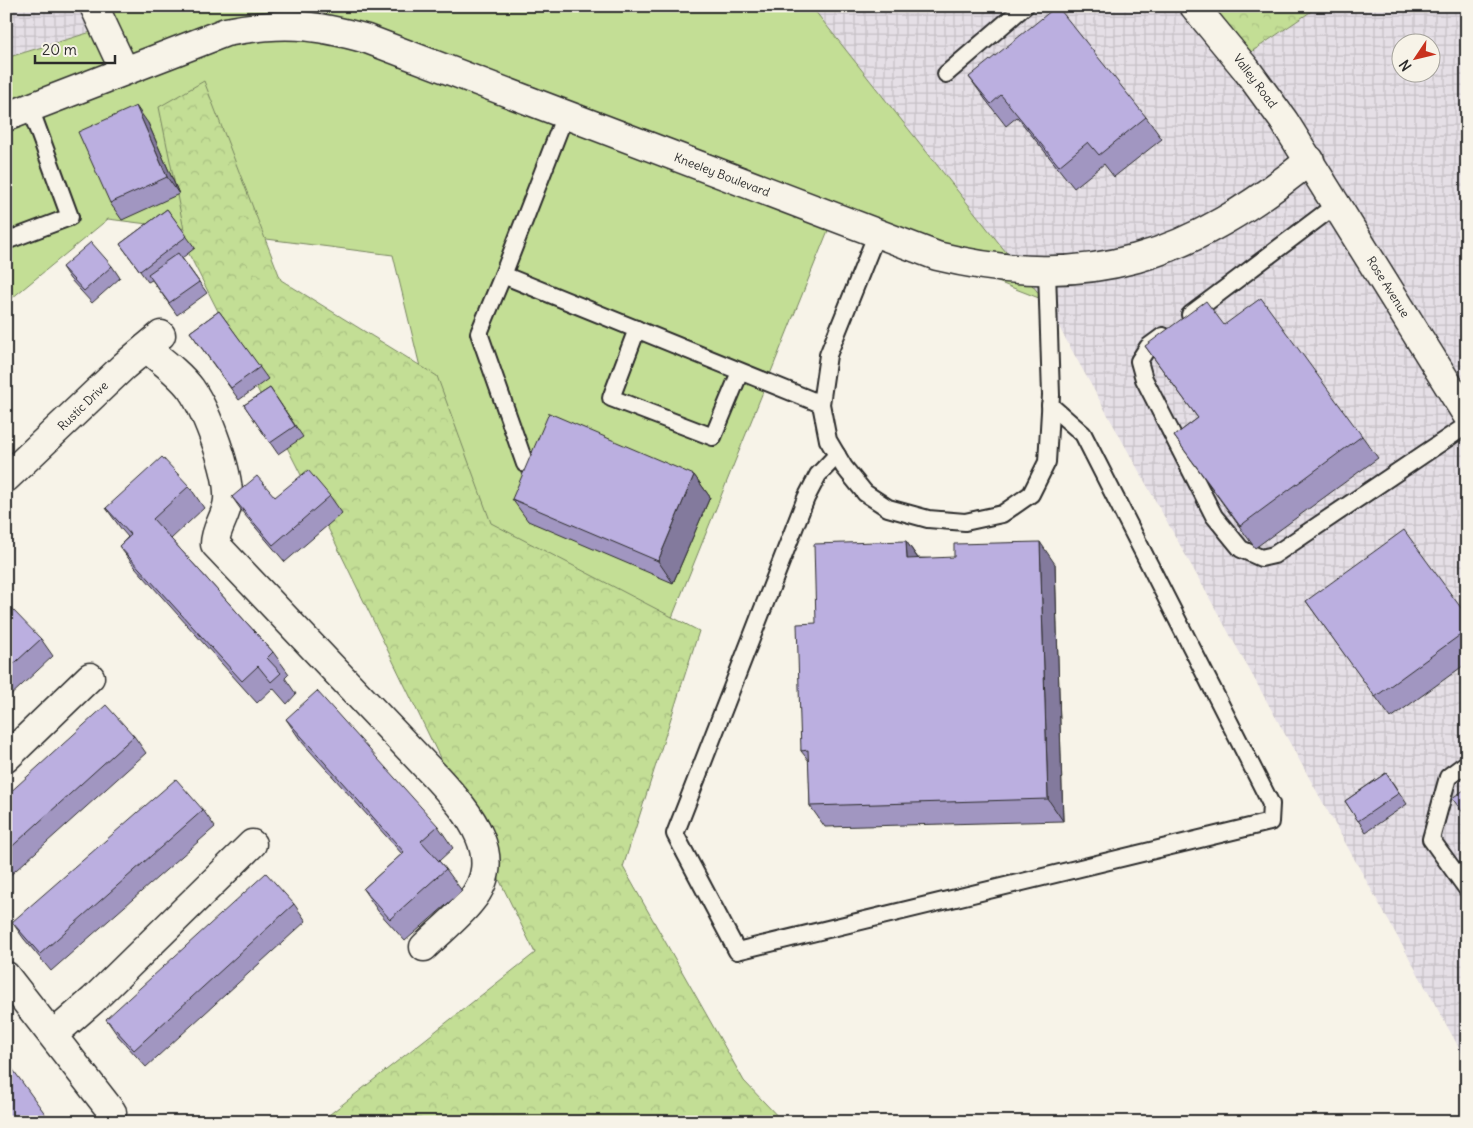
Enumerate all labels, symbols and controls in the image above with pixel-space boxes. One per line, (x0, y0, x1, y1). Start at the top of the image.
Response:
scale bar (35, 32, 115, 64)
north arrow (1390, 32, 1440, 82)
text: 20 m (42, 40, 77, 59)
street label: Valley Road (1230, 51, 1281, 111)
text: N (1395, 56, 1416, 75)
street label: Kneeley Boulevard (672, 149, 772, 200)
street label: Rose Avenue (1364, 253, 1413, 320)
street label: Rustic Drive (54, 378, 111, 433)

